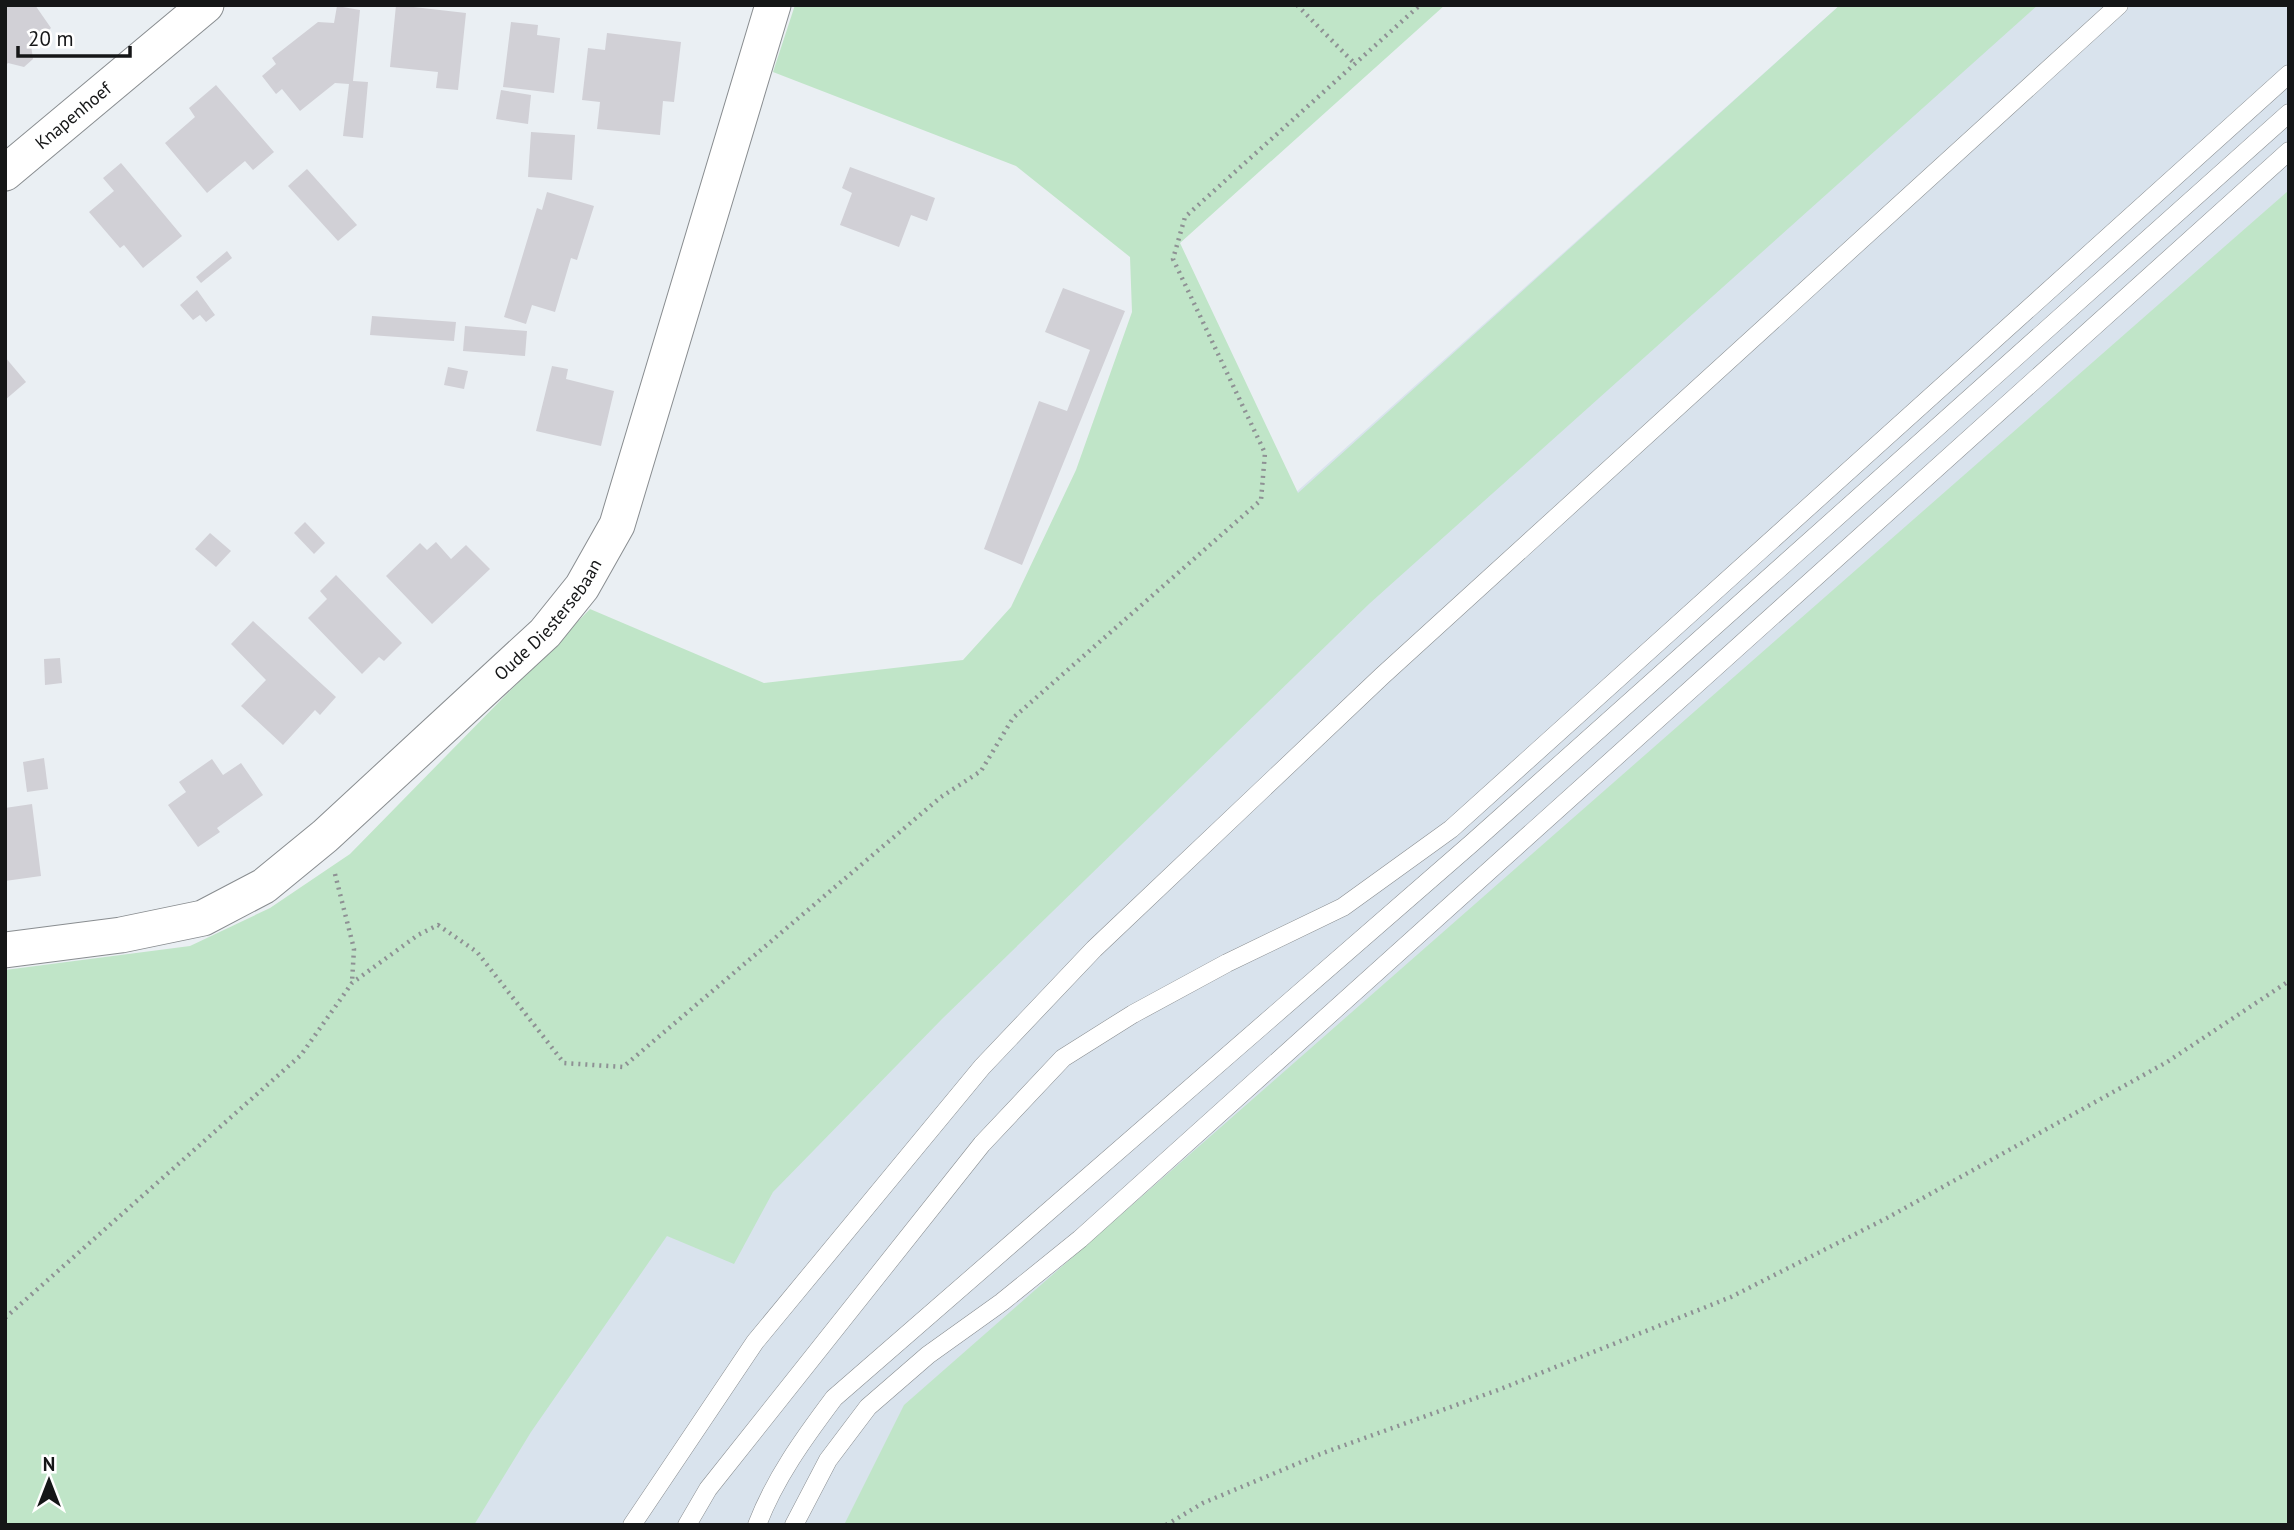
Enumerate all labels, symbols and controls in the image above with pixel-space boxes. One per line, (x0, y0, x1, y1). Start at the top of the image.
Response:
scale bar (18, 14, 130, 58)
text: 20 m (28, 25, 74, 52)
street label: Knapenhoef (30, 76, 117, 154)
street label: Oude Diestersebaan (489, 555, 607, 685)
north arrow (14, 1446, 84, 1516)
text: N (43, 1452, 55, 1476)

